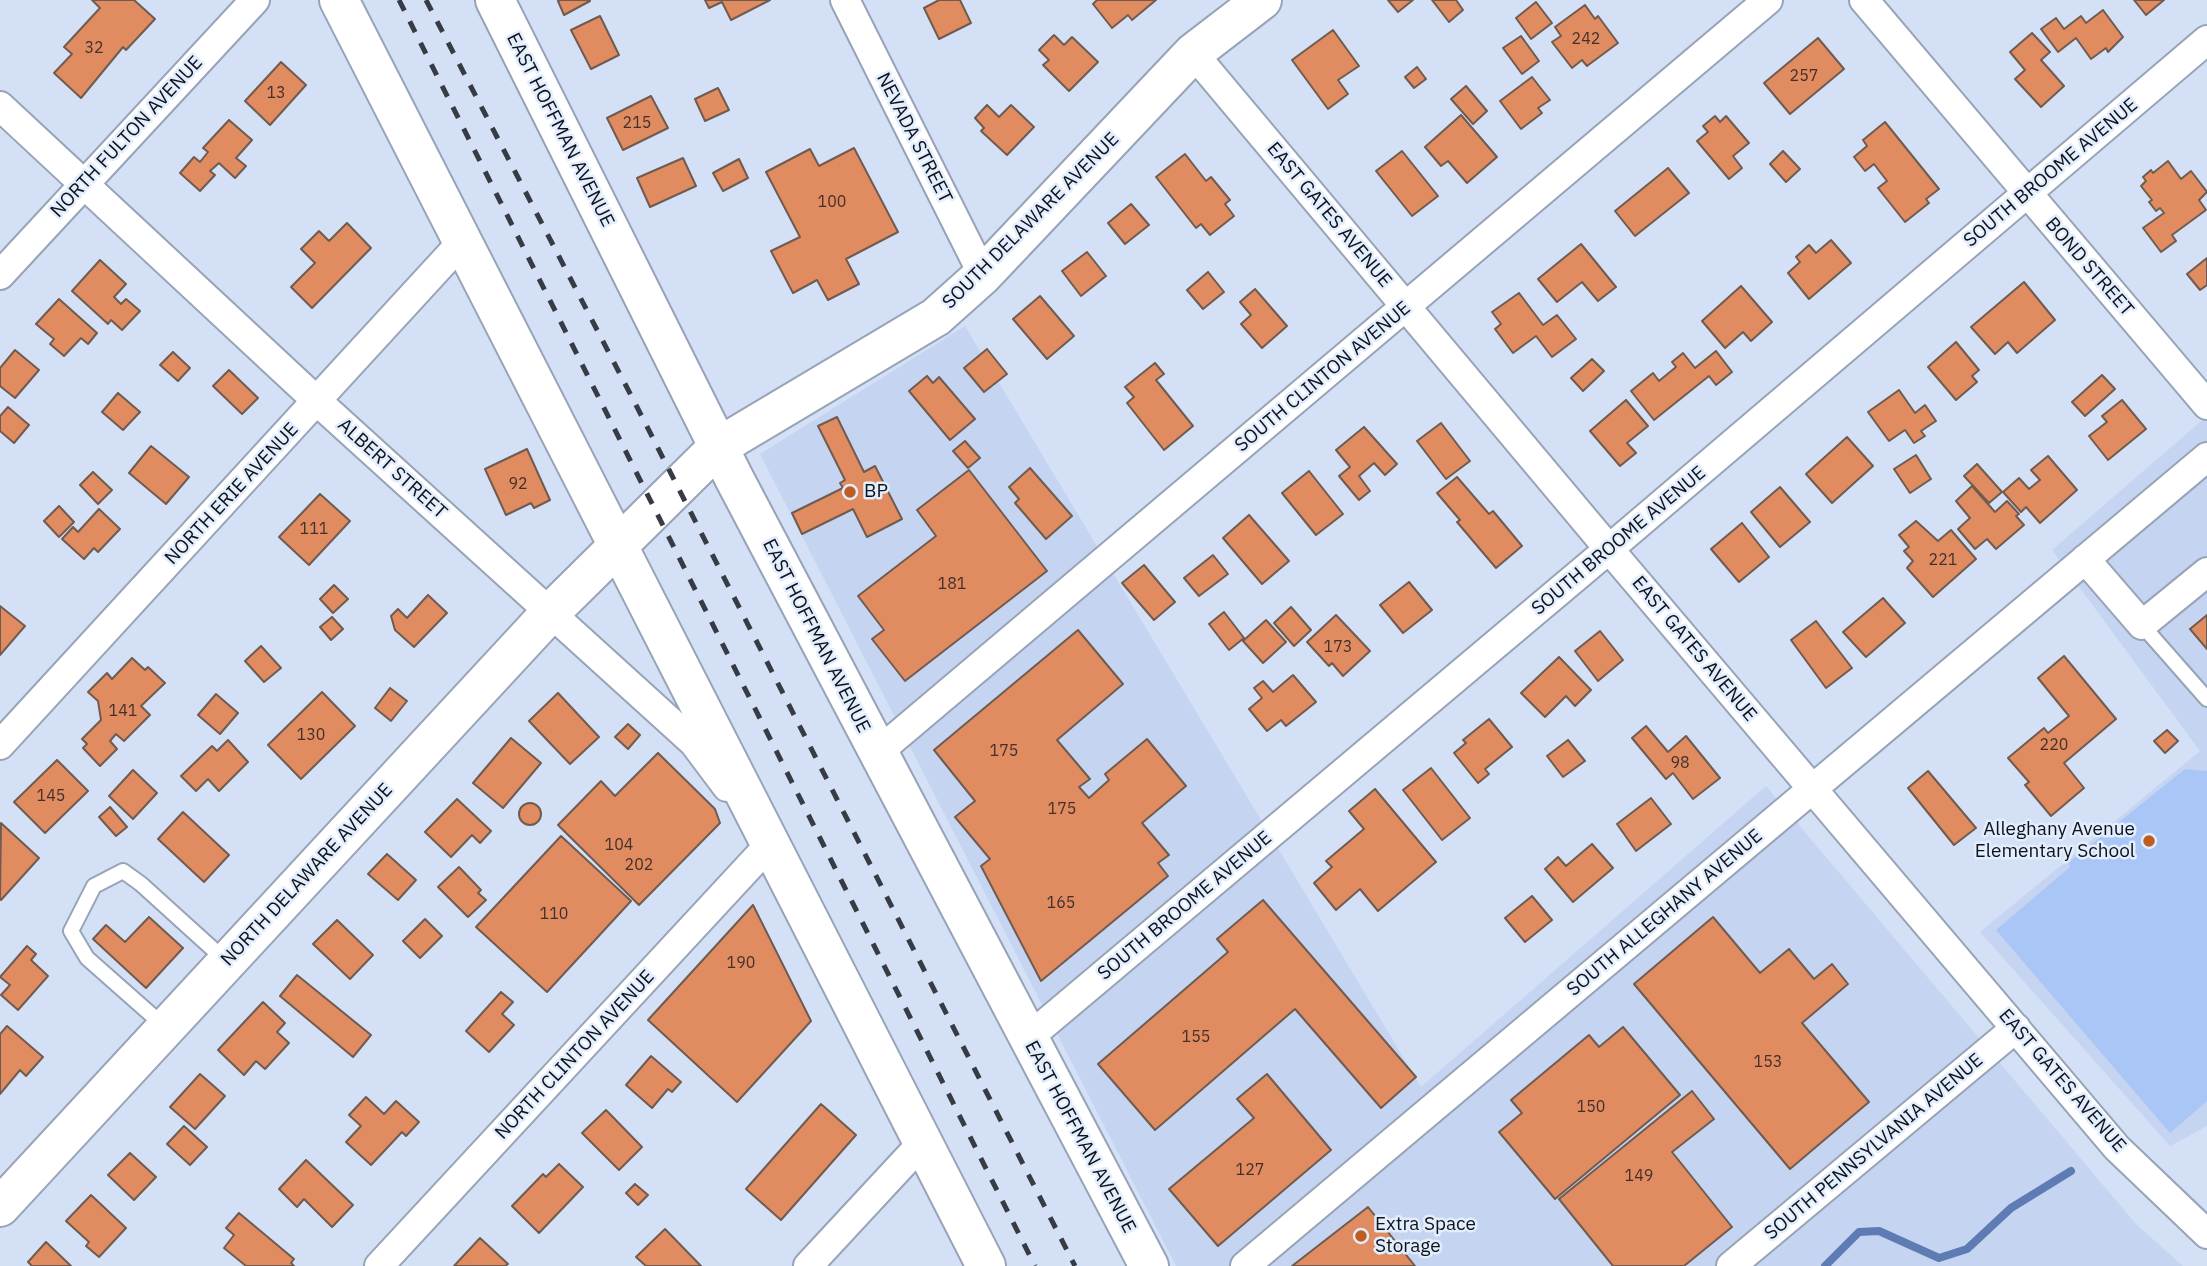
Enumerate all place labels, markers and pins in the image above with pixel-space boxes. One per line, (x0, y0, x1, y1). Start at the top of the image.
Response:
place label: BP (864, 481, 888, 503)
marker: BP (842, 484, 858, 500)
place label: Alleghany Avenue Elementary School (1975, 819, 2135, 863)
marker: Alleghany Avenue Elementary School (2141, 833, 2157, 849)
place label: Extra Space Storage (1375, 1214, 1476, 1258)
marker: Extra Space Storage (1353, 1228, 1369, 1244)

